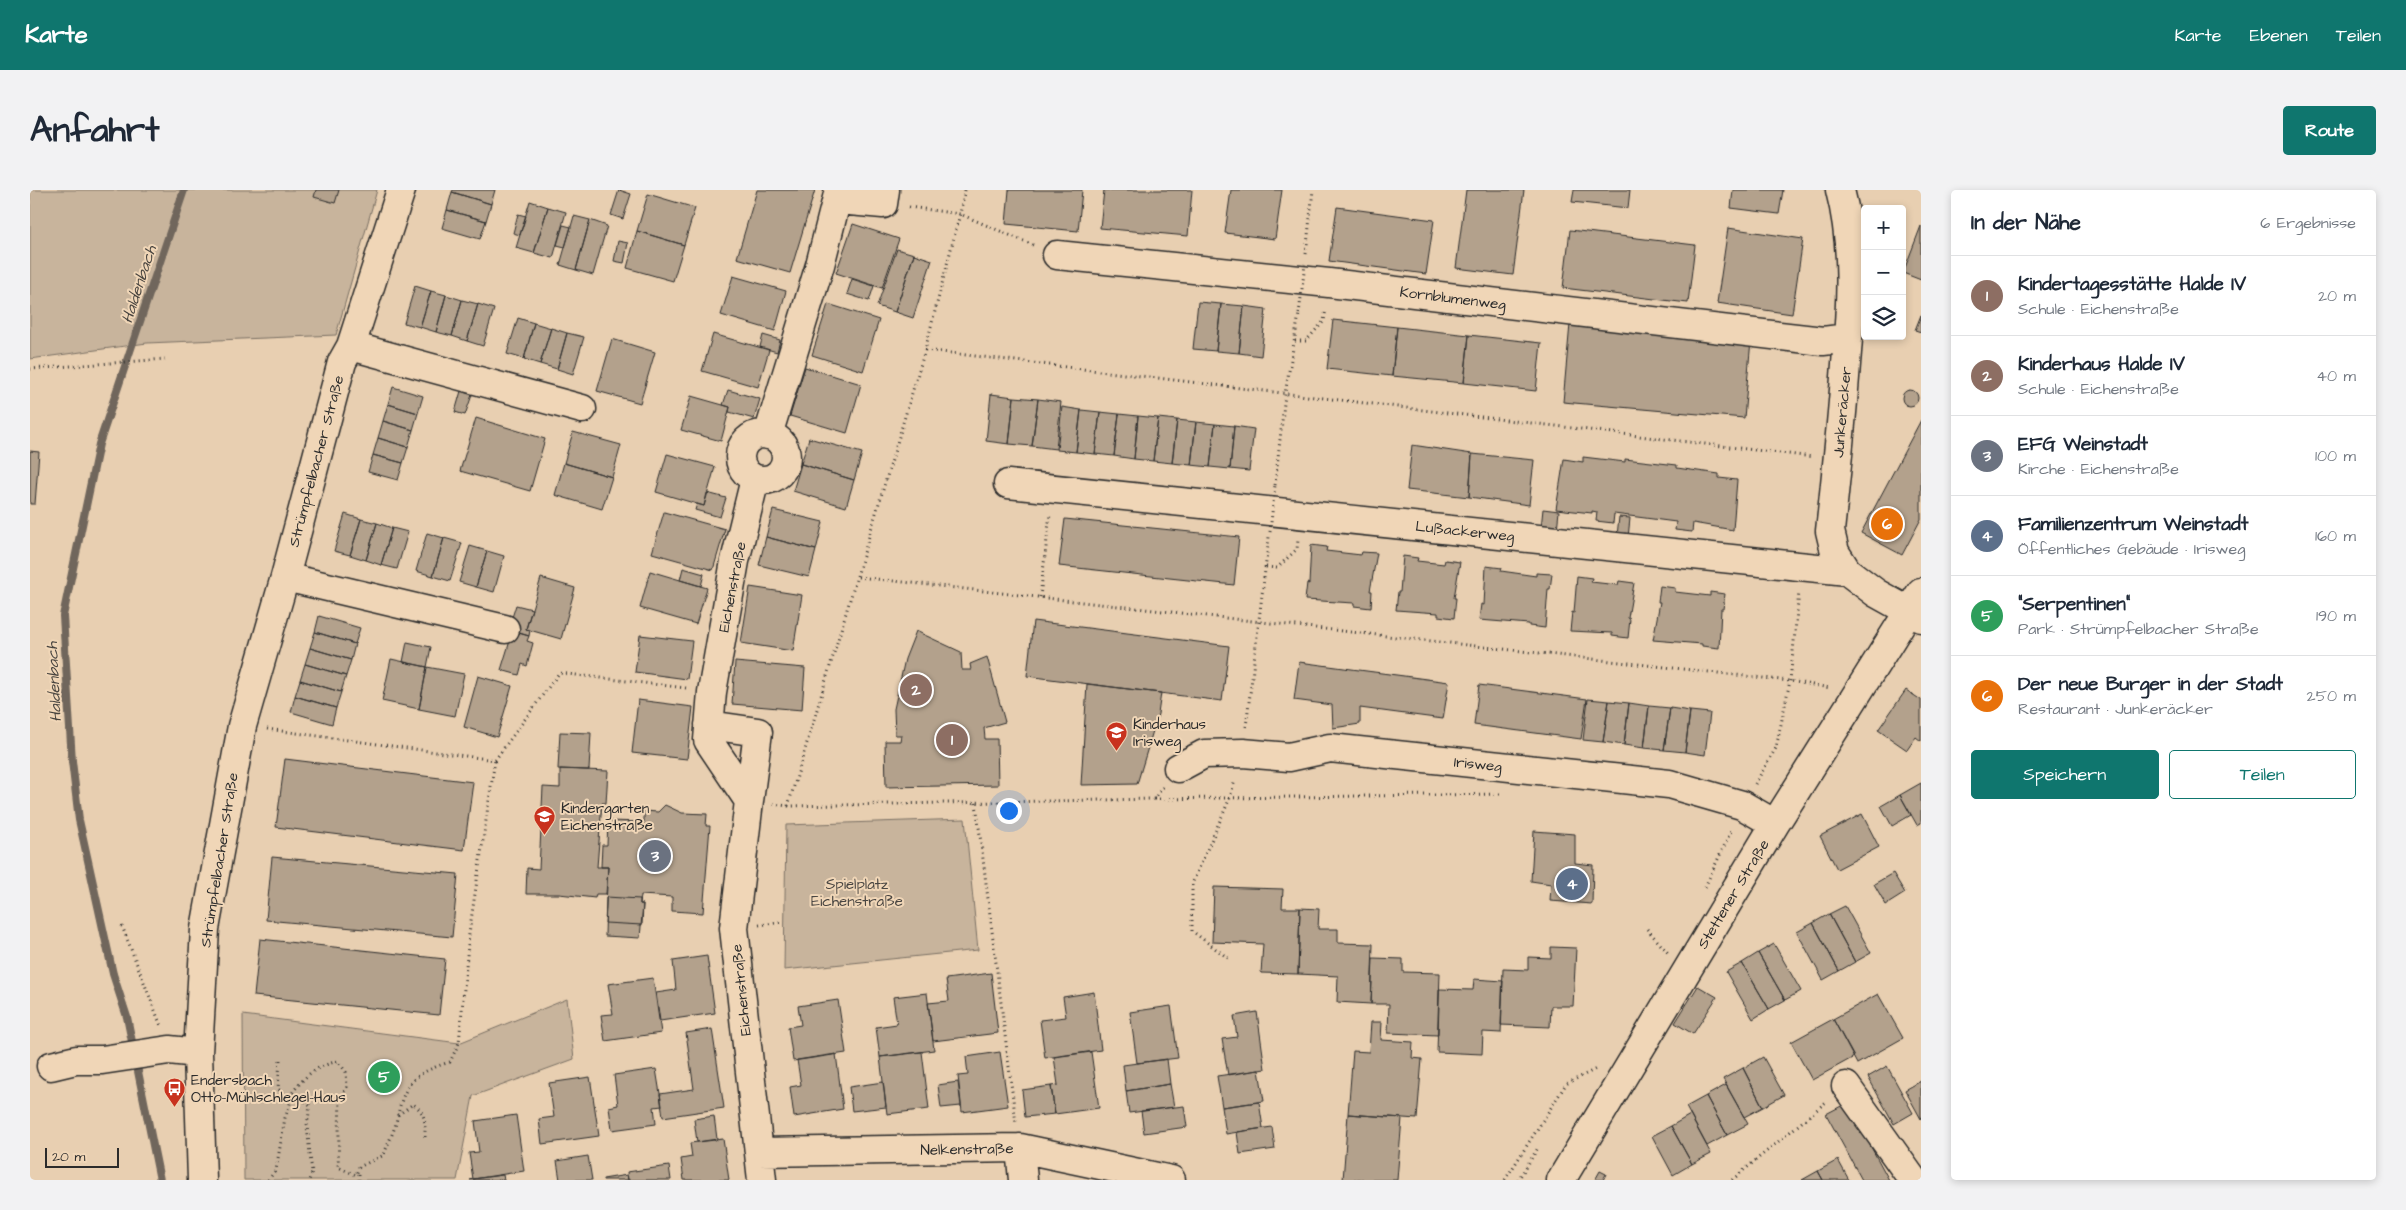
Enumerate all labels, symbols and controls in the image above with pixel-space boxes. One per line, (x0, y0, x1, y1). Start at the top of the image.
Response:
text: Karte (25, 18, 88, 52)
text: Karte (2174, 23, 2222, 48)
text: Ebenen (2250, 23, 2308, 48)
text: Teilen (2336, 23, 2381, 48)
text: Anfahrt (30, 106, 159, 155)
button: Route (2283, 106, 2376, 155)
map controls (1861, 205, 1906, 340)
button: + (1861, 205, 1906, 250)
text: In der Nähe (1971, 208, 2081, 237)
text: 6 Ergebnisse (2260, 212, 2356, 234)
water label: Haldenbach (116, 242, 162, 326)
button: − (1861, 250, 1906, 295)
text: Kindertagesstätte Halde IV (2018, 271, 2246, 298)
street label: Kornblumenweg (1398, 282, 1508, 316)
text: 1 (1986, 285, 1988, 307)
text: 20 m (2318, 285, 2356, 307)
button: layers (1861, 295, 1906, 340)
text: Schule · Eichenstraße (2018, 298, 2179, 320)
text: Kinderhaus Halde IV (2018, 351, 2185, 378)
text: 2 (1982, 365, 1992, 387)
text: 40 m (2316, 365, 2356, 387)
street label: Junkeräcker (1828, 366, 1857, 458)
street label: Strümpfelbacher Straße (283, 373, 350, 549)
text: Schule · Eichenstraße (2018, 378, 2179, 400)
text: EFG Weinstadt (2018, 431, 2148, 458)
text: 3 (1983, 445, 1991, 467)
text: 100 m (2315, 445, 2356, 467)
text: Kirche · Eichenstraße (2018, 458, 2179, 480)
pin: 6 (1871, 505, 1903, 543)
text: Familienzentrum Weinstadt (2018, 511, 2248, 538)
street label: Lußackerweg (1414, 516, 1516, 548)
text: 4 (1982, 525, 1992, 547)
text: 160 m (2315, 525, 2356, 547)
text: Öffentliches Gebäude · Irisweg (2018, 538, 2245, 560)
street label: Eichenstraße (713, 540, 752, 634)
text: "Serpentinen" (2018, 591, 2130, 618)
text: 5 (1981, 605, 1993, 627)
text: 190 m (2316, 605, 2356, 627)
text: Park · Strümpfelbacher Straße (2018, 618, 2259, 640)
water label: Haldenbach (41, 640, 67, 723)
pin: 2 (900, 671, 932, 709)
text: Der neue Burger in der Stadt (2018, 671, 2283, 698)
text: 6 (1982, 685, 1992, 707)
text: 250 m (2307, 685, 2356, 707)
text: Restaurant · Junkeräcker (2018, 698, 2213, 720)
place label: Kinderhaus Irisweg (1133, 714, 1207, 753)
pin: 1 (936, 721, 968, 759)
school or university icon: Kinderhaus Irisweg (1105, 721, 1129, 752)
button: Speichern (1971, 750, 2159, 799)
button: Teilen (2169, 750, 2356, 799)
street label: Irisweg (1453, 752, 1503, 778)
street label: Strümpfelbacher Straße (195, 771, 244, 949)
place label: Kindergarten Eichenstraße (561, 798, 653, 836)
your location (996, 798, 1022, 824)
school or university icon: Kindergarten Eichenstraße (533, 805, 557, 836)
street label: Stettener Straße (1692, 836, 1774, 953)
pin: 3 (639, 837, 671, 875)
pin: 4 (1556, 865, 1588, 903)
park label: Spielplatz Eichenstraße (811, 874, 903, 912)
street label: Eichenstraße (726, 943, 757, 1037)
pin: 5 (368, 1058, 400, 1096)
place label: Endersbach Otto-Mühlschlegel-Haus (191, 1070, 346, 1109)
bus stop icon: Endersbach Otto-Mühlschlegel-Haus (163, 1077, 187, 1108)
street label: Nelkenstraße (920, 1138, 1014, 1161)
scale bar (45, 1145, 119, 1168)
text: 20 m (52, 1147, 85, 1167)

